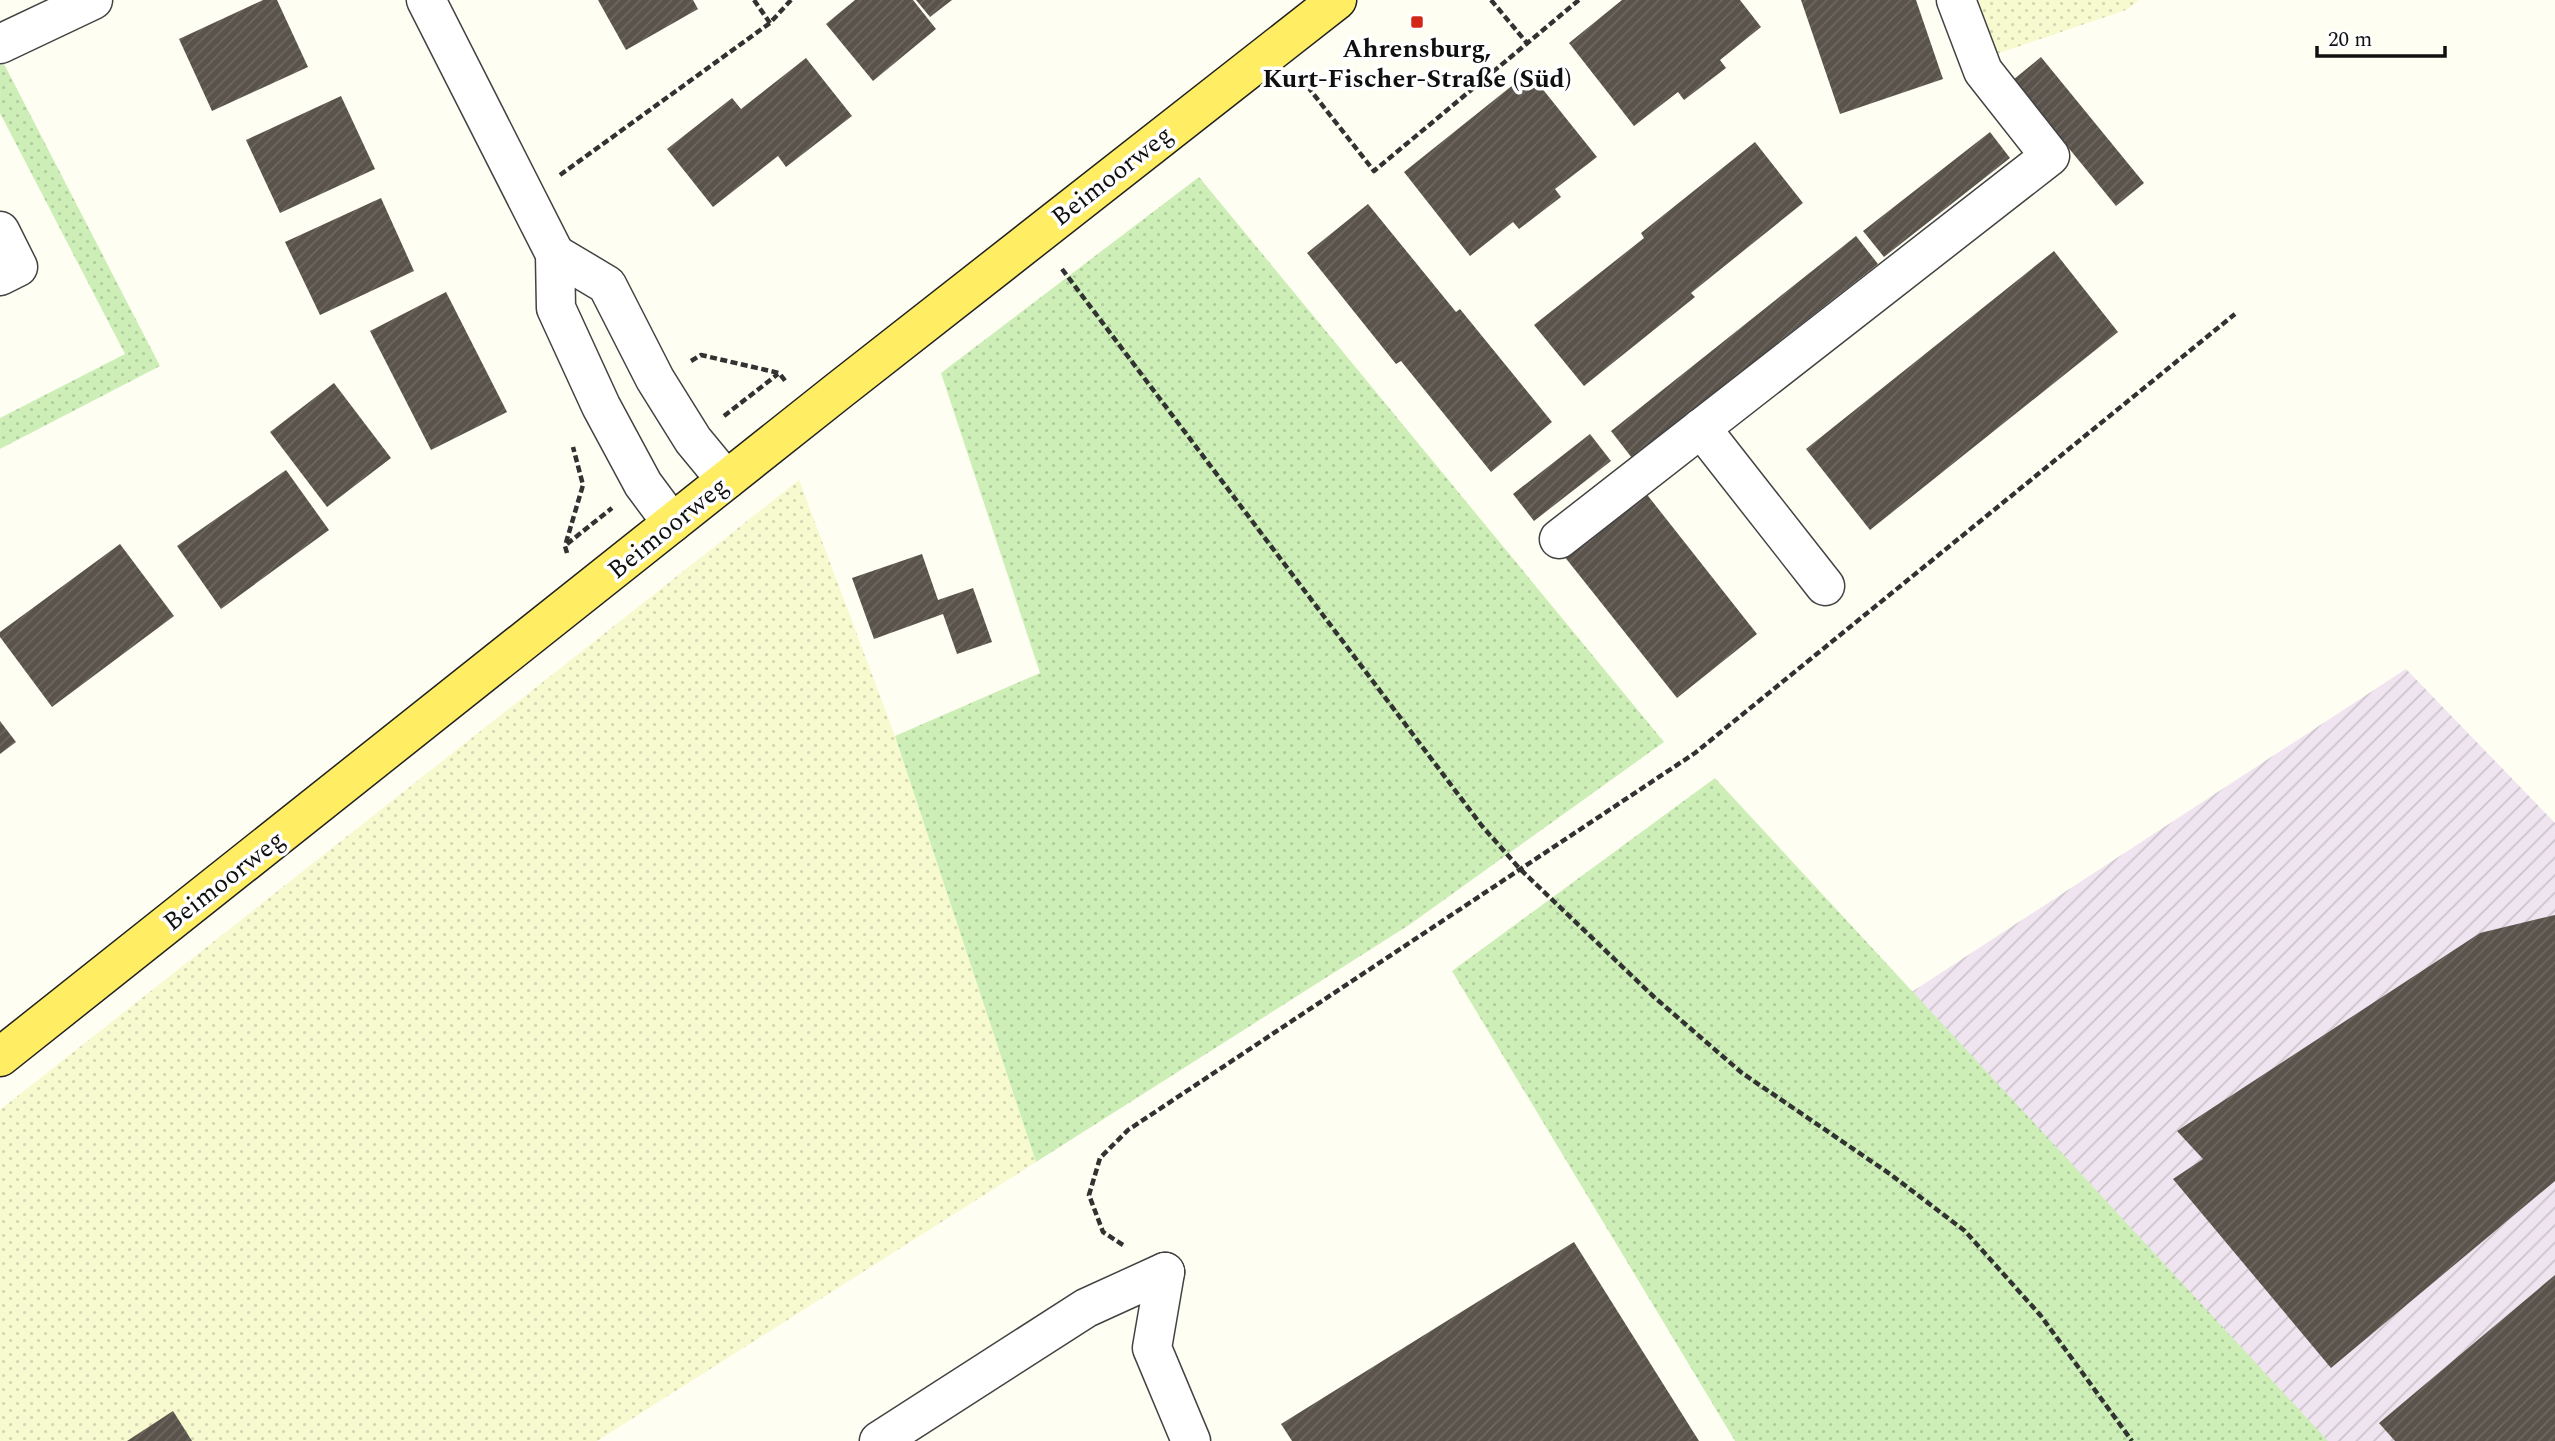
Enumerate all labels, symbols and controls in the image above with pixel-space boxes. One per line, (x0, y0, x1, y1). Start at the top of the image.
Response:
marker: Ahrensburg, Kurt-Fischer-Straße (Süd) (1409, 14, 1425, 30)
scale bar (2317, 14, 2445, 58)
text: 20 m (2328, 24, 2372, 56)
place label: Ahrensburg, Kurt-Fischer-Straße (Süd) (1262, 29, 1572, 99)
street label: Beimoorweg (1042, 115, 1182, 237)
street label: Beimoorweg (599, 467, 737, 589)
street label: Beimoorweg (154, 820, 294, 942)

